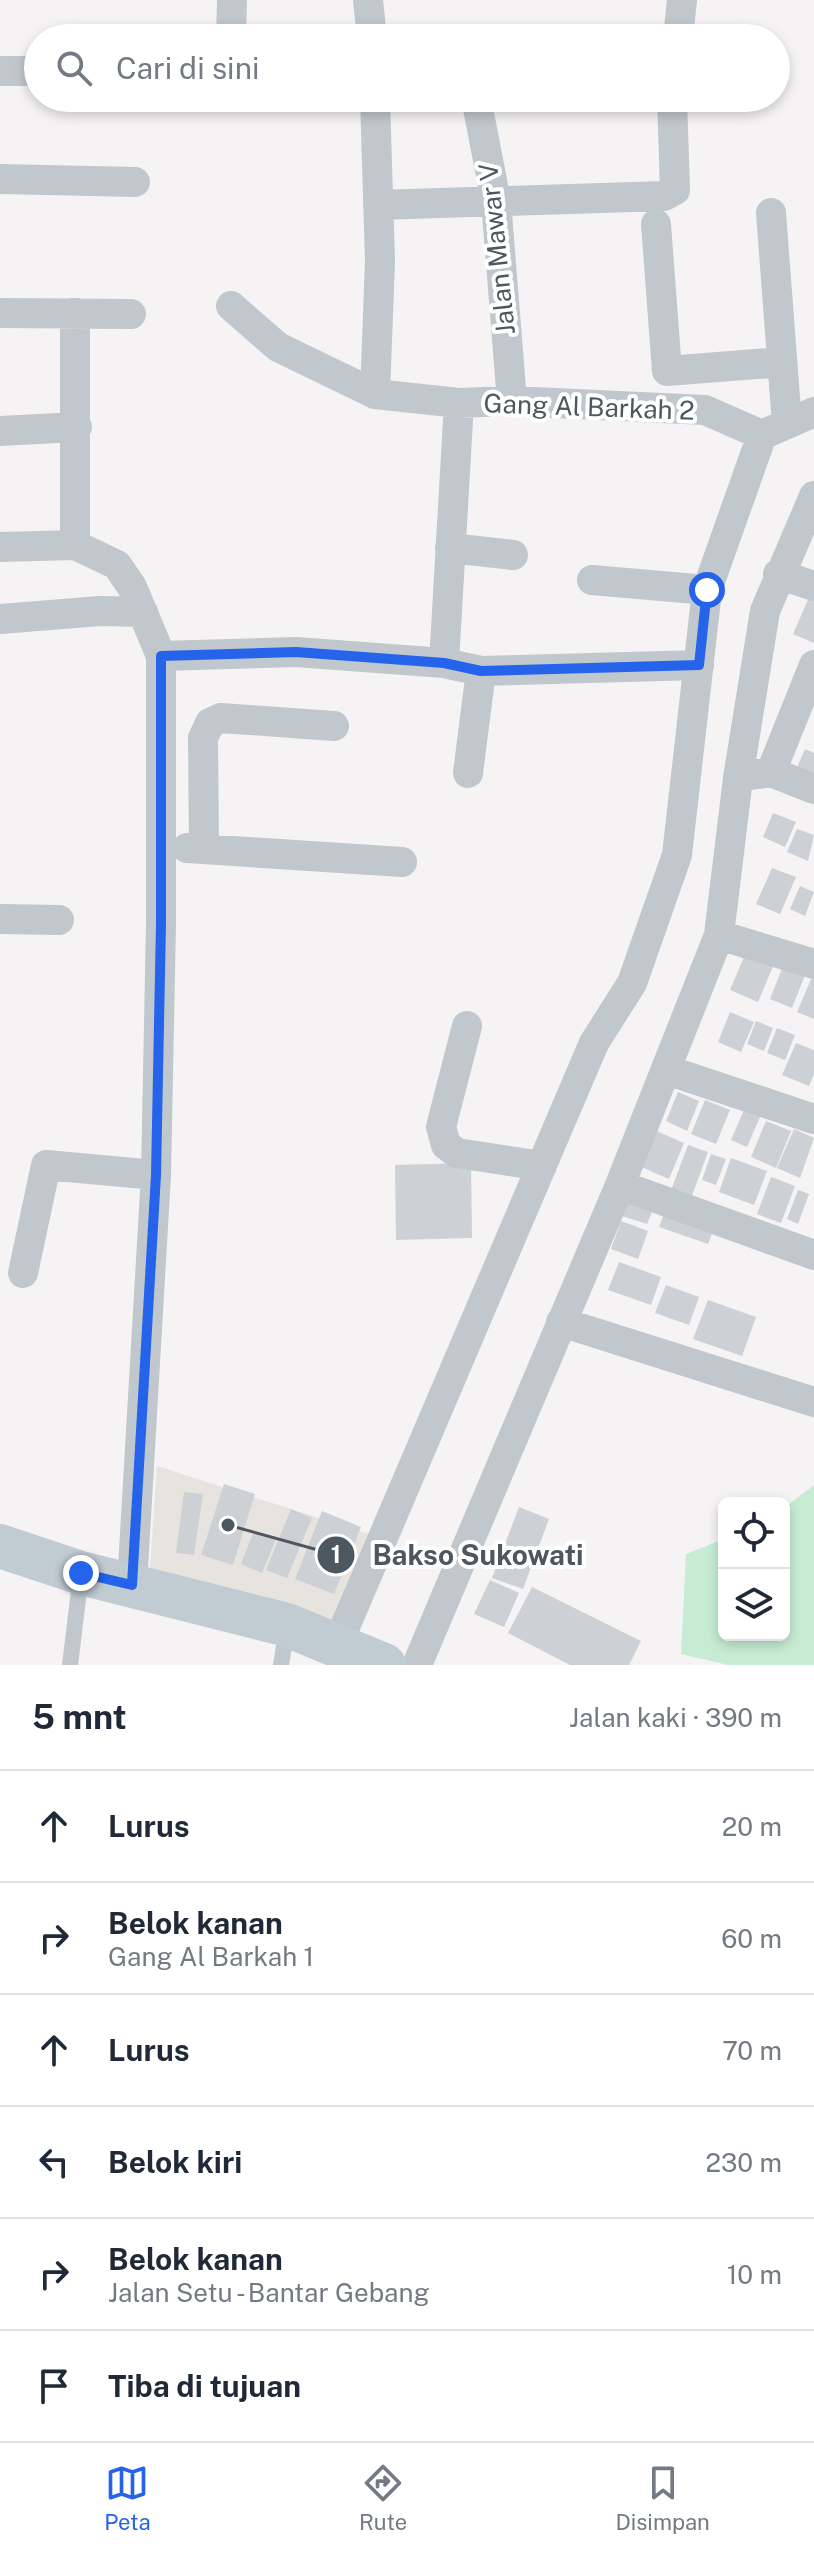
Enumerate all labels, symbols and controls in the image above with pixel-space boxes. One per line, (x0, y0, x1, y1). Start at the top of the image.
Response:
search box (24, 24, 790, 112)
icon: search (52, 46, 96, 90)
text: Cari di sini (116, 50, 259, 86)
street label: Jalan Mawar V (472, 162, 521, 336)
street label: Gang Al Barkah 2 (483, 387, 695, 426)
route start (689, 572, 725, 608)
map controls (718, 1497, 790, 1641)
button: locate (718, 1497, 790, 1569)
callout: Bakso Sukowati (316, 1529, 599, 1581)
text: Bakso Sukowati (372, 1538, 584, 1571)
text: 1 (331, 1540, 341, 1568)
route end (63, 1555, 99, 1591)
button: layers (718, 1569, 790, 1641)
text: 5 mnt (32, 1697, 127, 1737)
text: Jalan kaki · 390 m (569, 1702, 782, 1733)
icon: ahead (32, 1804, 76, 1848)
text: Lurus (108, 1808, 190, 1844)
text: 20 m (722, 1811, 782, 1842)
text: Belok kanan (108, 1905, 283, 1941)
icon: right (32, 1916, 76, 1960)
text: 60 m (721, 1923, 782, 1954)
text: Gang Al Barkah 1 (108, 1941, 314, 1972)
icon: ahead (32, 2028, 76, 2072)
text: Lurus (108, 2032, 190, 2068)
text: 70 m (722, 2035, 782, 2066)
icon: left (32, 2140, 76, 2184)
text: Belok kiri (108, 2144, 242, 2180)
text: 230 m (706, 2147, 782, 2178)
text: Belok kanan (108, 2241, 283, 2277)
icon: right (32, 2252, 76, 2296)
text: 10 m (727, 2259, 782, 2290)
text: Jalan Setu - Bantar Gebang (108, 2277, 430, 2308)
icon: arrive (32, 2364, 76, 2408)
text: Tiba di tujuan (108, 2368, 301, 2404)
tab: Peta (104, 2461, 151, 2535)
tab: Rute (359, 2461, 407, 2535)
tab: Disimpan (616, 2461, 710, 2535)

